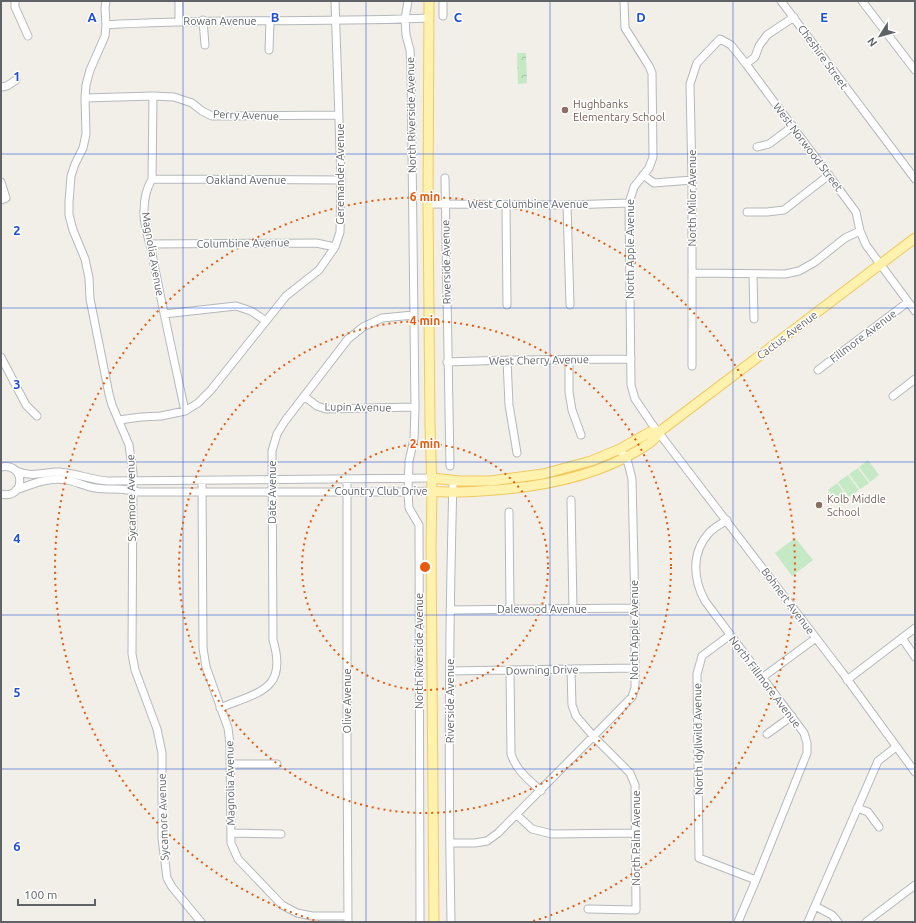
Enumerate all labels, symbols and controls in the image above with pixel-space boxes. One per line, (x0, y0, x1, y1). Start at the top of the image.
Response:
text: A (87, 10, 97, 24)
text: B (271, 10, 280, 24)
text: C (454, 10, 463, 24)
text: D (636, 10, 646, 24)
text: E (820, 10, 828, 24)
street label: Rowan Avenue (183, 15, 257, 27)
north arrow (860, 16, 900, 56)
street label: Cheshire Street (796, 23, 851, 92)
text: N (865, 35, 879, 49)
street label: North Riverside Avenue (404, 57, 418, 173)
text: 1 (13, 69, 21, 83)
place label: Hughbanks Elementary School (573, 98, 665, 123)
street label: West Norwood Street (771, 100, 846, 194)
marker: Hughbanks Elementary School (560, 105, 570, 115)
street label: Perry Avenue (213, 108, 279, 122)
street label: Geremander Avenue (334, 123, 346, 225)
street label: North Milor Avenue (686, 150, 698, 246)
street label: Oakland Avenue (206, 174, 286, 186)
text: 6 min (410, 190, 440, 203)
street label: West Columbine Avenue (468, 198, 588, 210)
street label: North Apple Avenue (624, 199, 636, 299)
street label: Magnolia Avenue (140, 211, 166, 297)
street label: Riverside Avenue (439, 220, 453, 304)
text: 2 (13, 223, 21, 237)
street label: Columbine Avenue (196, 236, 290, 250)
street label: Fillmore Avenue (827, 307, 899, 365)
street label: Cactus Avenue (754, 308, 820, 362)
text: 4 min (410, 314, 440, 327)
street label: West Cherry Avenue (489, 353, 589, 367)
text: 3 (13, 377, 21, 391)
street label: Lupin Avenue (324, 400, 392, 414)
text: 2 min (410, 437, 440, 450)
street label: Sycamore Avenue (124, 454, 138, 542)
street label: Date Avenue (266, 460, 278, 524)
street label: Country Club Drive (334, 485, 428, 497)
place label: Kolb Middle School (827, 493, 886, 518)
marker: Kolb Middle School (814, 500, 824, 510)
text: 4 (13, 531, 21, 545)
centre of rings (418, 560, 432, 574)
street label: Bohnert Avenue (759, 565, 817, 637)
street label: North Apple Avenue (628, 580, 640, 680)
street label: North Riverside Avenue (413, 593, 425, 709)
street label: Dalewood Avenue (497, 603, 587, 615)
street label: North Fillmore Avenue (727, 634, 803, 730)
street label: Riverside Avenue (444, 659, 456, 743)
street label: Downing Drive (505, 663, 579, 677)
street label: Olive Avenue (341, 668, 353, 734)
street label: North Idyllwild Avenue (691, 683, 705, 795)
text: 5 (13, 685, 21, 699)
street label: Magnolia Avenue (223, 740, 237, 826)
street label: Sycamore Avenue (155, 773, 171, 861)
street label: North Palm Avenue (630, 790, 642, 886)
text: 6 (13, 839, 21, 853)
scale bar (18, 881, 95, 907)
text: 100 m (24, 888, 57, 901)

